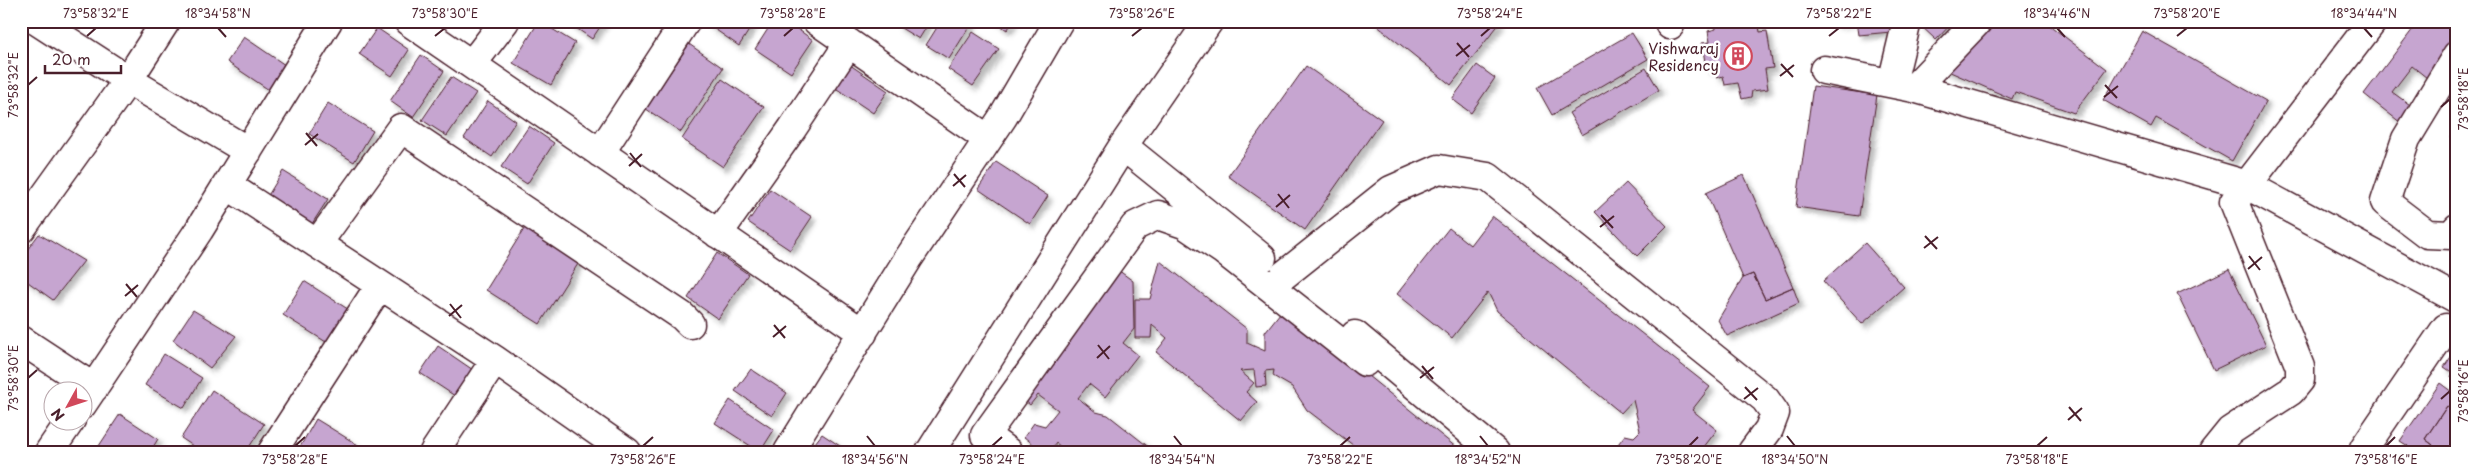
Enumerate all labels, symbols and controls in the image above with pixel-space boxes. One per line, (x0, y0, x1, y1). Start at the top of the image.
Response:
text: 73°58'32"E (63, 4, 129, 22)
text: 18°34'58"N (185, 4, 251, 22)
text: 73°58'30"E (412, 4, 478, 22)
text: 73°58'28"E (760, 4, 826, 22)
text: 73°58'26"E (1109, 4, 1175, 22)
text: 73°58'24"E (1457, 4, 1523, 22)
text: 73°58'22"E (1806, 4, 1872, 22)
text: 18°34'46"N (2024, 4, 2090, 22)
text: 73°58'20"E (2154, 4, 2220, 22)
text: 18°34'44"N (2331, 4, 2397, 22)
place label: Vishwaraj Residency (1648, 36, 1719, 76)
building icon: Vishwaraj Residency (1723, 41, 1753, 71)
scale bar (45, 42, 121, 74)
text: 20 m (52, 47, 91, 70)
text: 73°58'32"E (4, 52, 22, 118)
text: 73°58'18"E (2454, 68, 2472, 130)
text: 73°58'30"E (4, 345, 22, 411)
text: 73°58'16"E (2454, 359, 2472, 423)
north arrow (42, 380, 92, 430)
text: N (46, 404, 69, 426)
text: 73°58'28"E (262, 450, 328, 468)
text: 73°58'26"E (610, 450, 676, 468)
text: 18°34'56"N (842, 450, 908, 468)
text: 73°58'24"E (959, 450, 1025, 468)
text: 18°34'54"N (1149, 450, 1215, 468)
text: 73°58'22"E (1307, 450, 1373, 468)
text: 18°34'52"N (1455, 450, 1521, 468)
text: 73°58'20"E (1656, 450, 1722, 468)
text: 18°34'50"N (1762, 450, 1829, 468)
text: 73°58'18"E (2006, 450, 2068, 468)
text: 73°58'16"E (2354, 450, 2418, 468)

